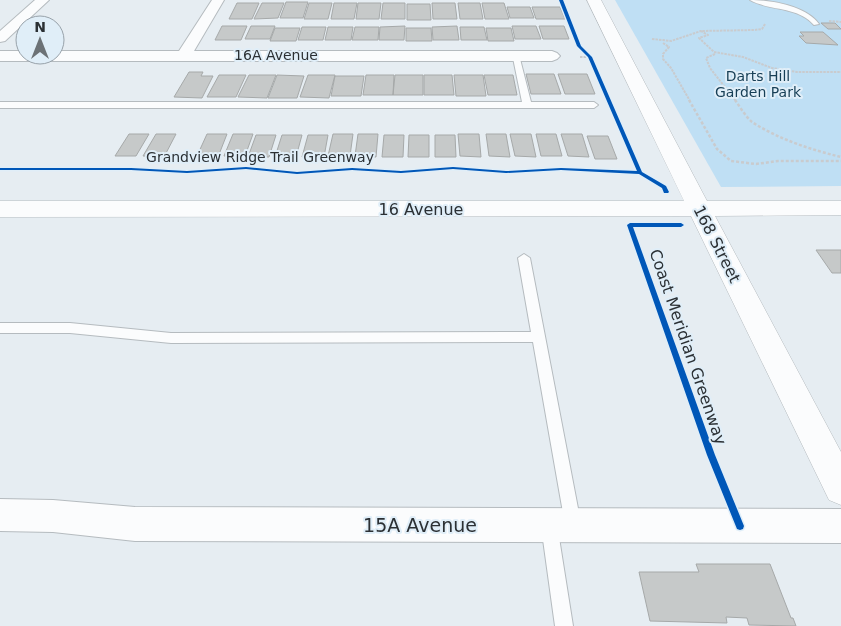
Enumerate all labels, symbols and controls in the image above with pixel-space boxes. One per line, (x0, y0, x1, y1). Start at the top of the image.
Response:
north arrow (15, 15, 65, 65)
text: N (34, 19, 46, 35)
street label: 16A Avenue (234, 47, 318, 63)
park label: Darts Hill Garden Park (715, 68, 802, 100)
street label: Grandview Ridge Trail Greenway (146, 149, 374, 165)
street label: 16 Avenue (379, 200, 463, 219)
street label: 168 Street (689, 202, 745, 286)
street label: Coast Meridian Greenway (646, 247, 730, 447)
street label: 15A Avenue (363, 514, 477, 536)

